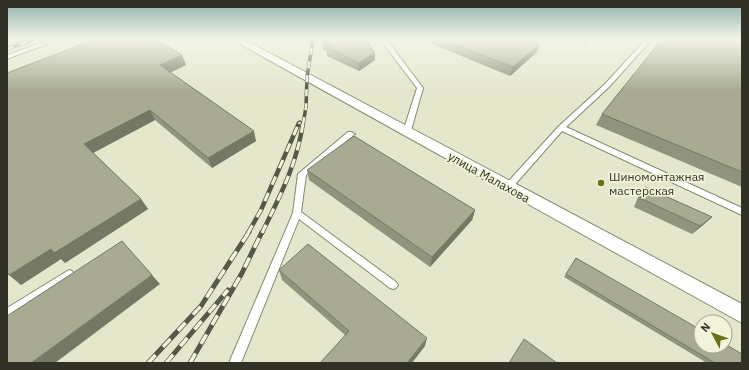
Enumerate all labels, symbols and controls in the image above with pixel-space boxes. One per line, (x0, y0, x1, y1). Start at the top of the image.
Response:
street label: улица Малахова (445, 148, 533, 206)
place label: Шиномонтажная мастерская (609, 169, 704, 198)
marker: Шиномонтажная мастерская (596, 178, 606, 188)
north arrow (693, 314, 733, 354)
text: N (698, 320, 713, 335)

